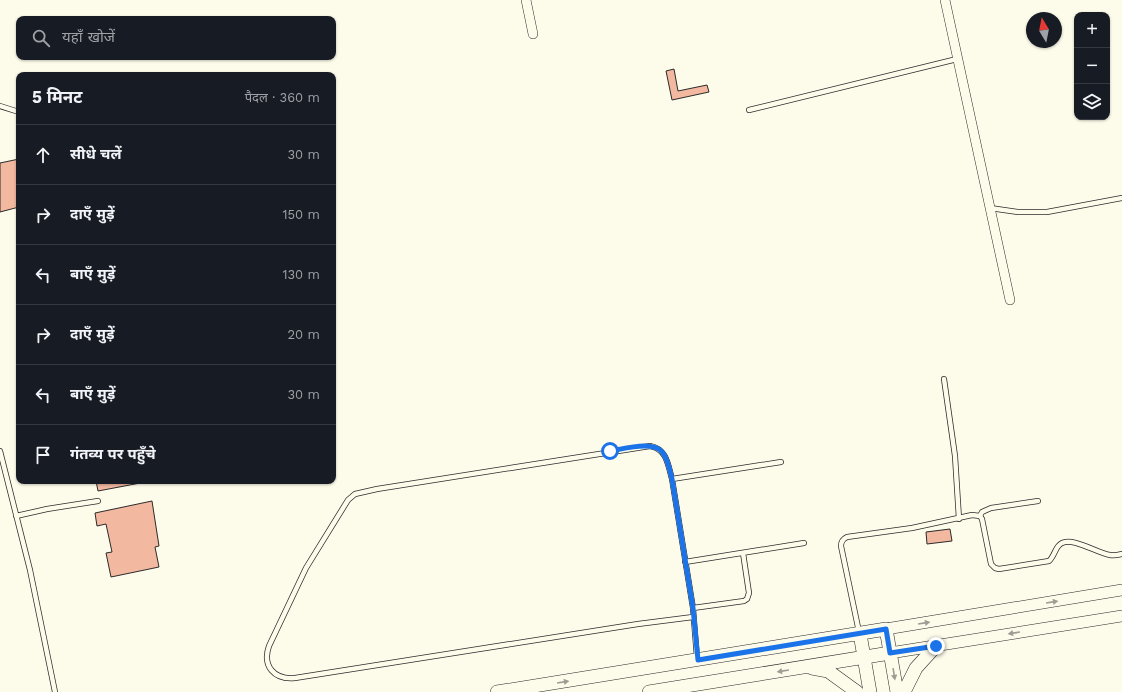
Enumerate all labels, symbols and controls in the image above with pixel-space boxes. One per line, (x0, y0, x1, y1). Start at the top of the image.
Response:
north arrow (1026, 12, 1062, 48)
map controls (1074, 12, 1110, 120)
button: + (1074, 12, 1110, 48)
search box (16, 16, 336, 60)
icon: search (30, 27, 52, 49)
text: यहाँ खोजें (62, 28, 115, 46)
button: − (1074, 48, 1110, 84)
button: layers (1074, 84, 1110, 120)
text: 5 मिनट (32, 87, 82, 107)
text: पैदल · 360 m (245, 90, 320, 105)
icon: ahead (32, 144, 54, 166)
text: सीधे चलें (70, 145, 122, 163)
text: 30 m (288, 147, 320, 162)
icon: right (32, 204, 54, 226)
text: दाएँ मुड़ें (70, 205, 115, 223)
text: 150 m (282, 207, 320, 222)
icon: left (32, 264, 54, 286)
text: बाएँ मुड़ें (70, 265, 115, 283)
text: 130 m (282, 267, 320, 282)
icon: right (32, 324, 54, 346)
text: दाएँ मुड़ें (70, 325, 115, 343)
text: 20 m (288, 327, 320, 342)
icon: left (32, 384, 54, 406)
text: बाएँ मुड़ें (70, 385, 115, 403)
text: 30 m (288, 387, 320, 402)
route start (601, 442, 619, 460)
icon: arrive (32, 444, 54, 466)
text: गंतव्य पर पहुँचे (70, 445, 156, 463)
one-way arrow (1046, 599, 1058, 605)
one-way arrow (918, 620, 930, 626)
one-way arrow (1008, 630, 1020, 636)
route end (927, 637, 945, 655)
one-way arrow (777, 668, 789, 674)
one-way arrow (891, 668, 897, 680)
one-way arrow (557, 678, 570, 684)

